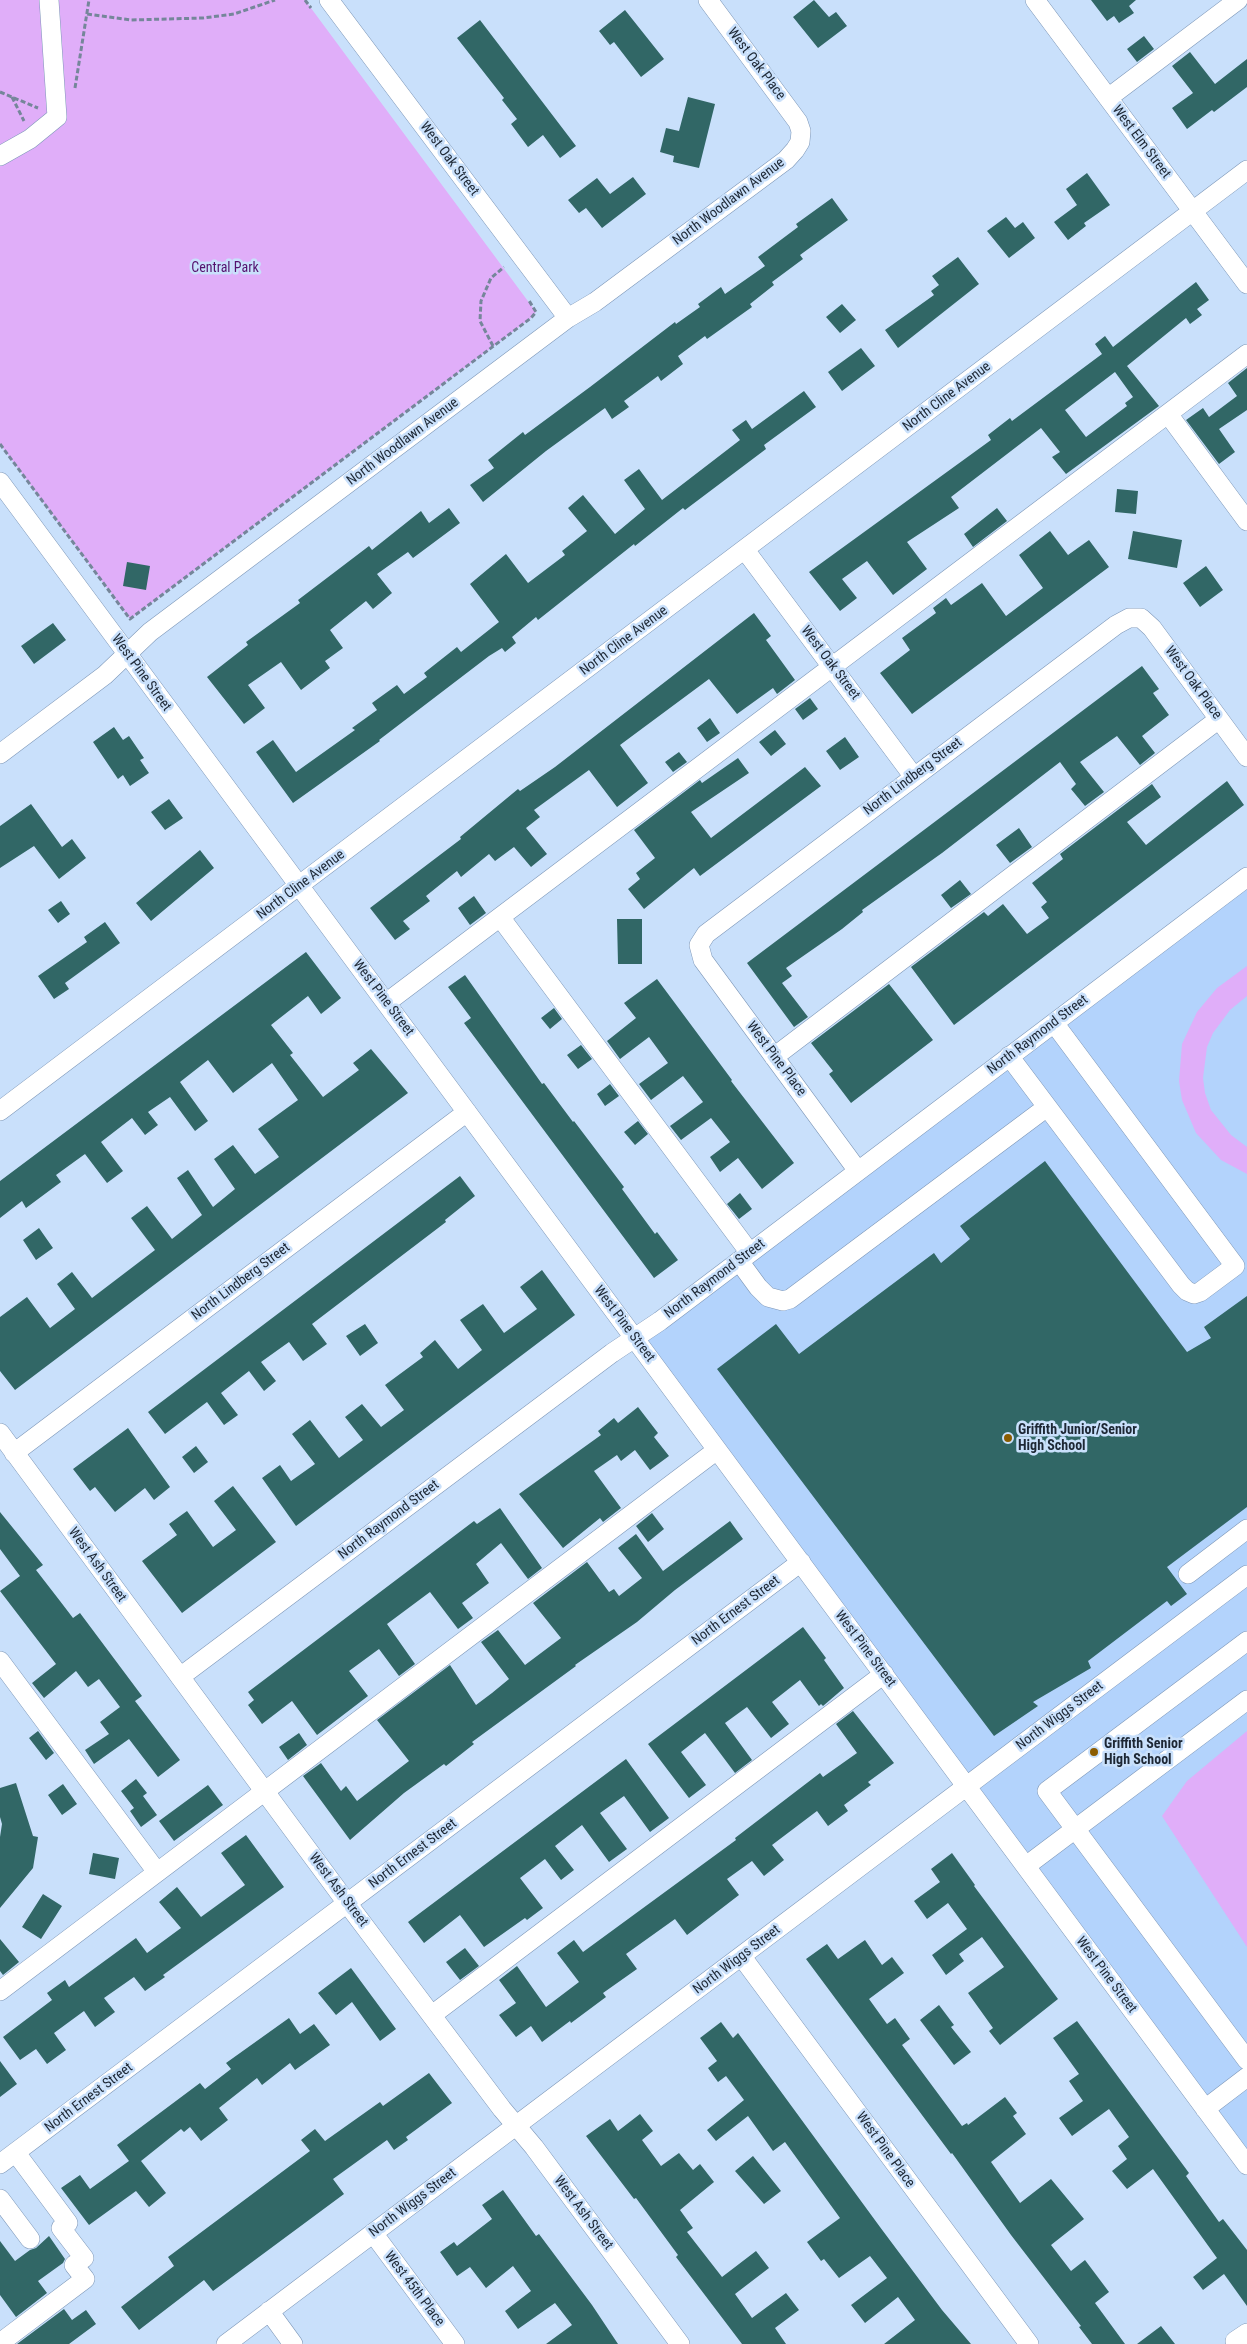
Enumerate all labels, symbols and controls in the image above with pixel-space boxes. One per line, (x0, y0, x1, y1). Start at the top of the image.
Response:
street label: West Oak Place (723, 25, 789, 103)
street label: West Elm Street (1108, 102, 1174, 182)
street label: West Oak Street (416, 119, 482, 199)
street label: North Woodlawn Avenue (670, 155, 788, 249)
park label: Central Park (191, 260, 259, 276)
street label: North Cline Avenue (900, 359, 994, 435)
street label: North Woodlawn Avenue (344, 395, 462, 489)
street label: North Cline Avenue (577, 603, 671, 679)
street label: West Oak Street (797, 623, 863, 703)
street label: West Pine Street (107, 631, 175, 715)
street label: West Oak Place (1161, 643, 1225, 723)
street label: North Lindberg Street (861, 735, 965, 819)
street label: North Cline Avenue (254, 847, 348, 923)
street label: West Pine Street (349, 957, 417, 1039)
street label: North Raymond Street (984, 992, 1092, 1078)
street label: West Pine Place (743, 1018, 809, 1100)
street label: North Raymond Street (661, 1236, 769, 1322)
street label: North Lindberg Street (189, 1240, 293, 1324)
street label: West Pine Street (590, 1283, 658, 1365)
place label: Griffith Junior/Senior High School (1018, 1422, 1137, 1454)
marker: Griffith Junior/Senior High School (1002, 1432, 1014, 1444)
street label: North Raymond Street (335, 1477, 443, 1563)
street label: West Ash Street (64, 1524, 130, 1606)
street label: North Ernest Street (689, 1573, 783, 1649)
street label: West Pine Street (831, 1608, 899, 1690)
street label: North Wiggs Street (1013, 1678, 1107, 1754)
place label: Griffith Senior High School (1104, 1736, 1183, 1768)
marker: Griffith Senior High School (1088, 1746, 1100, 1758)
street label: North Ernest Street (366, 1816, 460, 1892)
street label: West Ash Street (305, 1850, 371, 1930)
street label: North Wiggs Street (690, 1922, 784, 1998)
street label: West Pine Street (1072, 1934, 1140, 2016)
street label: North Ernest Street (42, 2060, 136, 2136)
street label: West Pine Place (852, 2109, 918, 2191)
street label: North Wiggs Street (366, 2165, 460, 2241)
street label: West Ash Street (550, 2173, 616, 2253)
street label: West 45th Place (380, 2248, 448, 2330)

